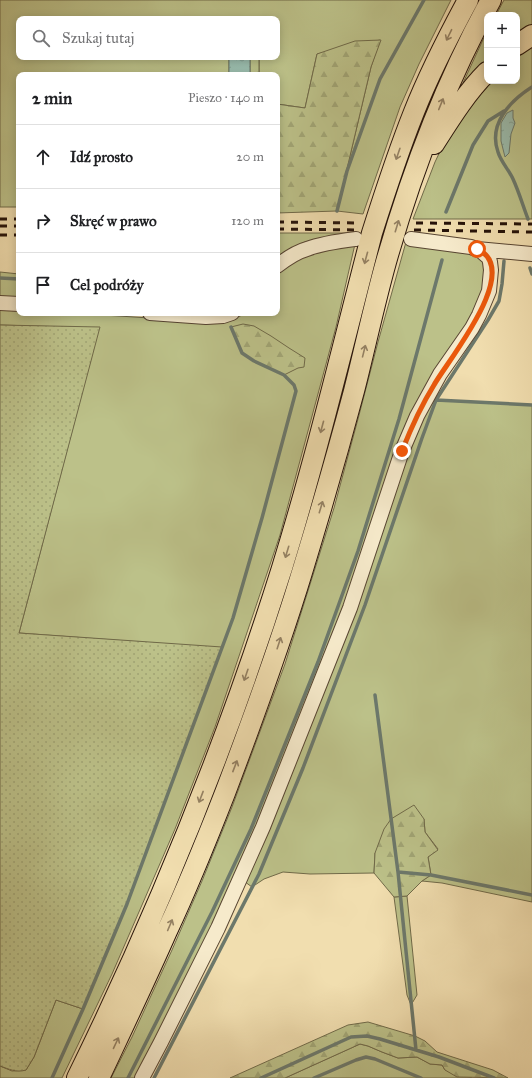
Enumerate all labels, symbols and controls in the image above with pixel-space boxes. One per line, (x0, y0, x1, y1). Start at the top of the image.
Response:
map controls (484, 12, 520, 84)
button: + (484, 12, 520, 48)
search box (16, 16, 280, 60)
icon: search (30, 27, 52, 49)
one-way arrow (445, 28, 452, 40)
text: Szukaj tutaj (62, 29, 134, 47)
button: − (484, 48, 520, 84)
text: 2 min (32, 88, 72, 109)
text: Pieszo · 140 m (188, 90, 264, 106)
one-way arrow (437, 99, 445, 111)
icon: ahead (32, 146, 54, 168)
text: Idź prosto (70, 148, 133, 166)
one-way arrow (394, 148, 402, 160)
text: 20 m (236, 149, 264, 165)
icon: right (32, 210, 54, 232)
text: Skręć w prawo (70, 212, 157, 230)
text: 120 m (231, 213, 264, 229)
one-way arrow (394, 219, 401, 232)
route start (468, 240, 486, 258)
one-way arrow (361, 252, 369, 265)
icon: arrive (32, 274, 54, 296)
text: Cel podróży (70, 276, 144, 294)
one-way arrow (360, 345, 368, 358)
one-way arrow (318, 420, 325, 433)
route end (393, 442, 411, 460)
one-way arrow (318, 501, 325, 514)
one-way arrow (283, 545, 290, 558)
one-way arrow (276, 637, 283, 650)
one-way arrow (242, 669, 249, 682)
one-way arrow (232, 760, 240, 772)
one-way arrow (197, 791, 205, 803)
one-way arrow (167, 919, 175, 931)
one-way arrow (112, 1037, 120, 1049)

